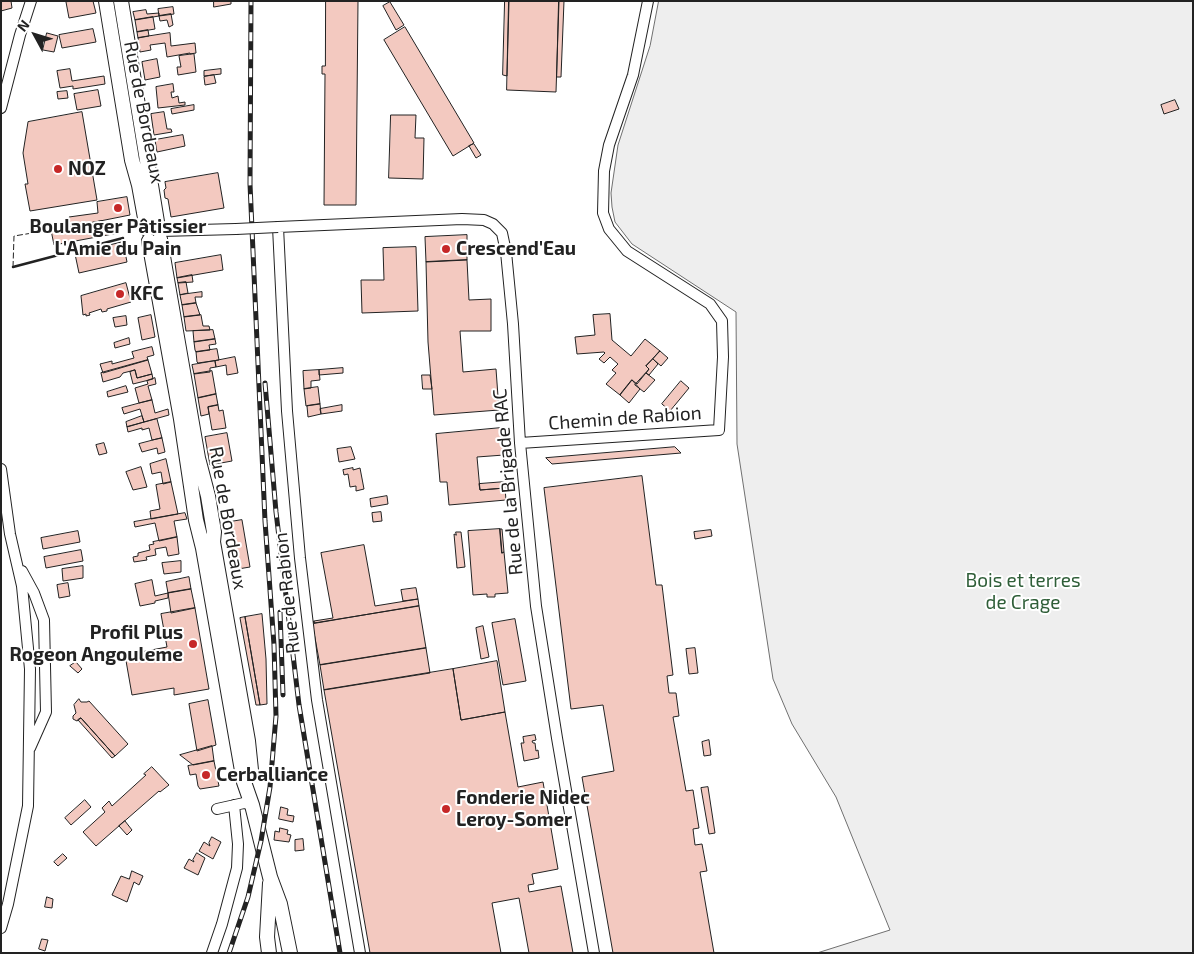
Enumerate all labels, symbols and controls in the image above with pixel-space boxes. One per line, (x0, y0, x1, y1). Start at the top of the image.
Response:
north arrow (10, 10, 60, 60)
text: N (13, 16, 33, 35)
street label: Rue de Bordeaux (119, 39, 169, 185)
place label: NOZ (68, 158, 106, 180)
marker: NOZ (52, 163, 64, 175)
marker: Boulanger Pâtissier L'Amie du Pain (112, 202, 124, 214)
place label: Boulanger Pâtissier L'Amie du Pain (30, 216, 206, 260)
place label: Crescend'Eau (456, 238, 576, 260)
marker: Crescend'Eau (440, 243, 452, 255)
place label: KFC (130, 283, 164, 305)
marker: KFC (114, 288, 126, 300)
street label: Rue de la Brigade RAC (488, 388, 528, 576)
street label: Chemin de Rabion (548, 401, 702, 435)
street label: Rue de Bordeaux (204, 445, 252, 591)
street label: Rue de Rabion (269, 531, 305, 655)
park label: Bois et terres de Crage (965, 570, 1081, 614)
place label: Profil Plus Rogeon Angouleme (10, 622, 183, 666)
marker: Profil Plus Rogeon Angouleme (187, 638, 199, 650)
place label: Cerballiance (216, 764, 328, 786)
marker: Cerballiance (200, 769, 212, 781)
place label: Fonderie Nidec Leroy-Somer (456, 787, 590, 831)
marker: Fonderie Nidec Leroy-Somer (440, 803, 452, 815)

